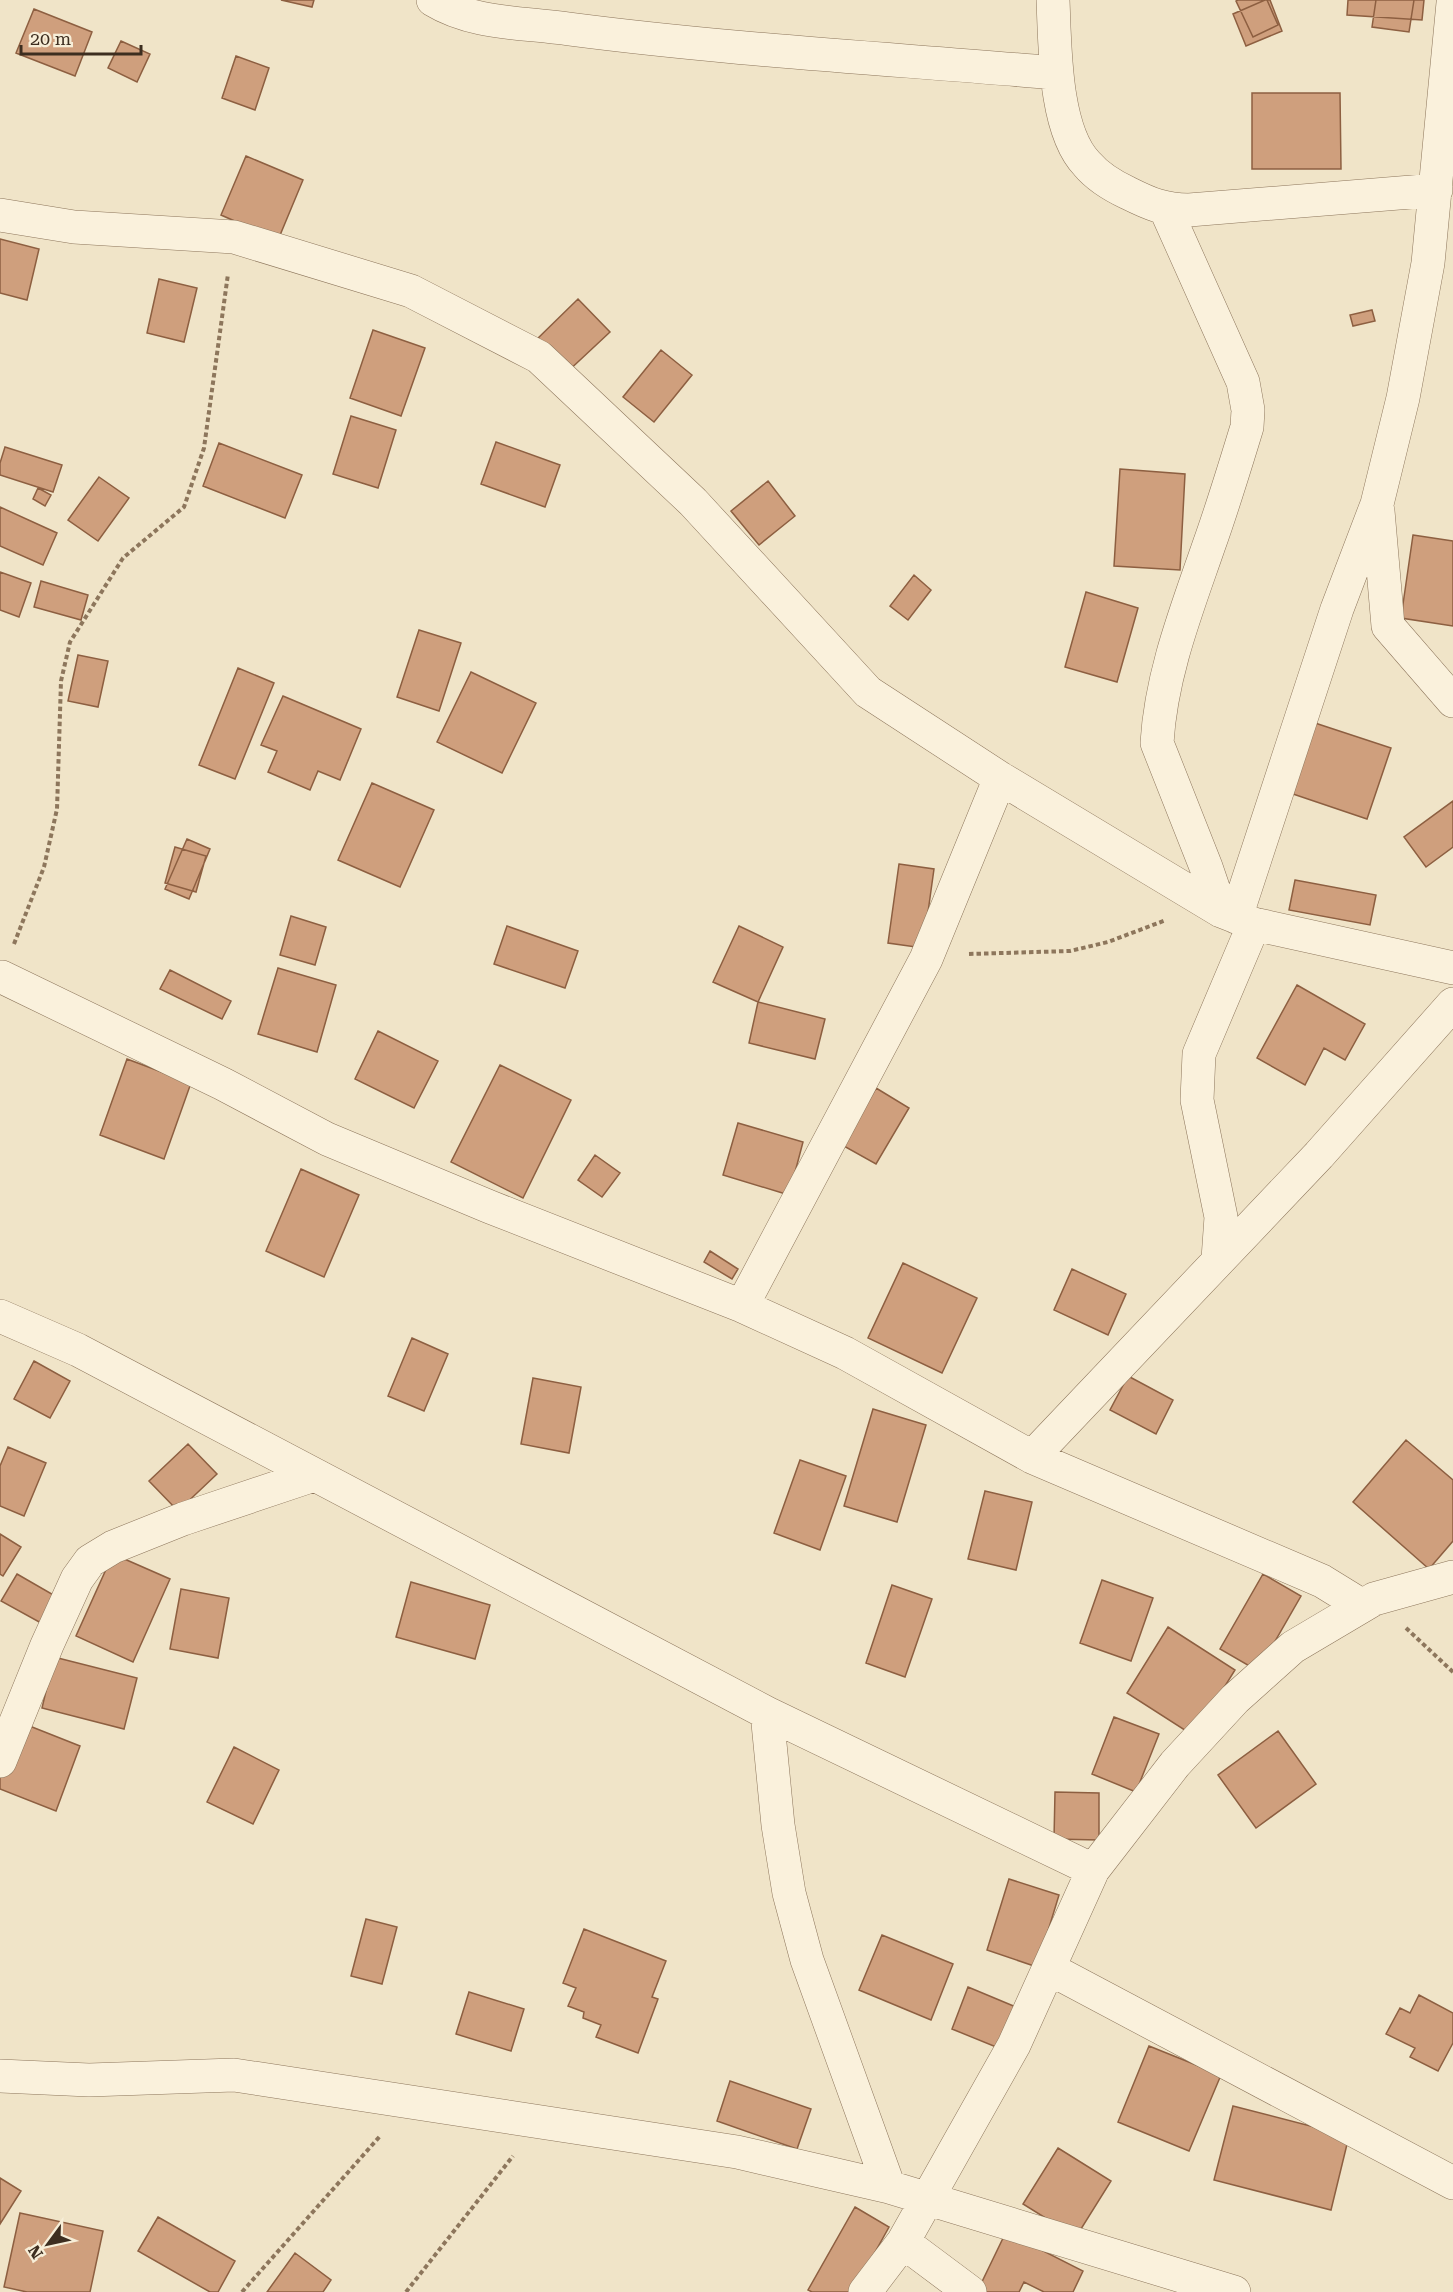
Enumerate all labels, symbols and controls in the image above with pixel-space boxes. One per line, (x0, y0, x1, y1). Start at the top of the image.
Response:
scale bar (21, 18, 141, 56)
text: 20 m (30, 28, 71, 49)
north arrow (18, 2214, 78, 2274)
text: N (25, 2242, 47, 2262)

